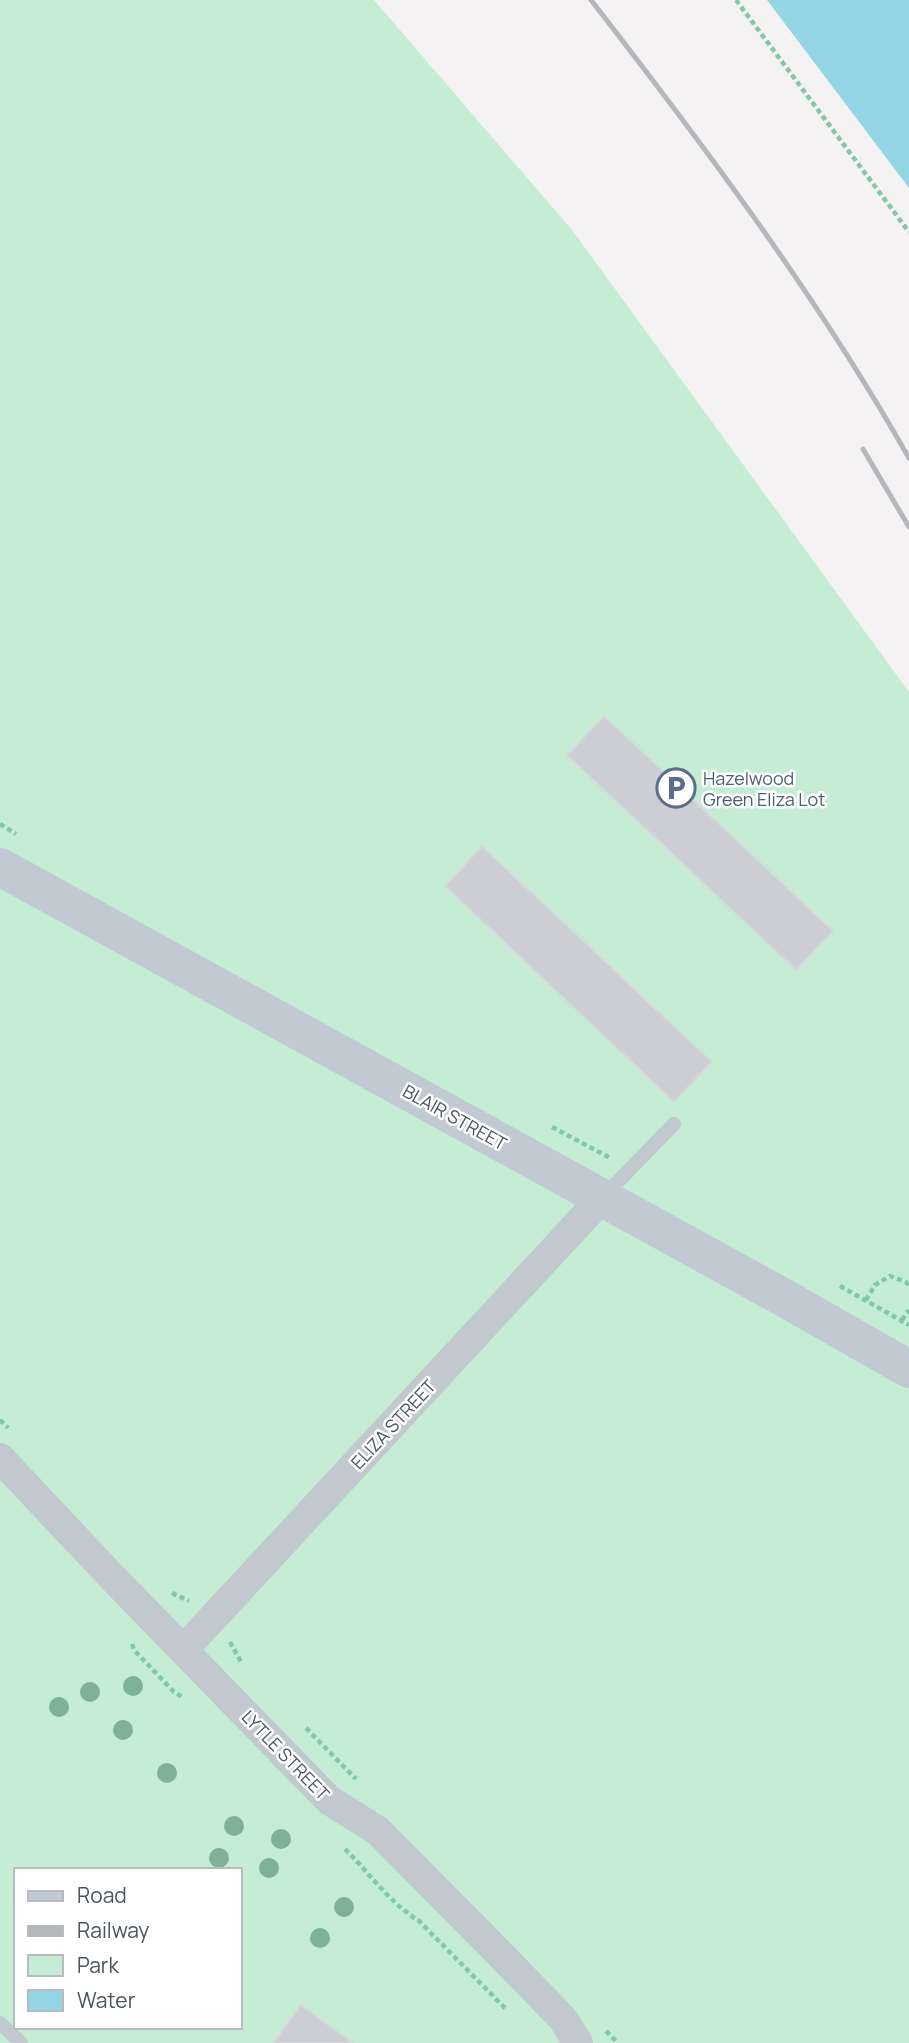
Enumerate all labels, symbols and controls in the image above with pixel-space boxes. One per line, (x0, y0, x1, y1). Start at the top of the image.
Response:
place label: Hazelwood Green Eliza Lot (703, 766, 825, 811)
parking icon: Hazelwood Green Eliza Lot (655, 767, 697, 809)
street label: BLAIR STREET (399, 1079, 511, 1156)
street label: ELIZA STREET (345, 1374, 441, 1474)
street label: LYTLE STREET (237, 1705, 335, 1805)
legend (14, 1868, 242, 2029)
text: Road (77, 1881, 127, 1909)
text: Railway (77, 1916, 149, 1944)
text: Park (77, 1951, 119, 1979)
text: Water (77, 1986, 136, 2014)

